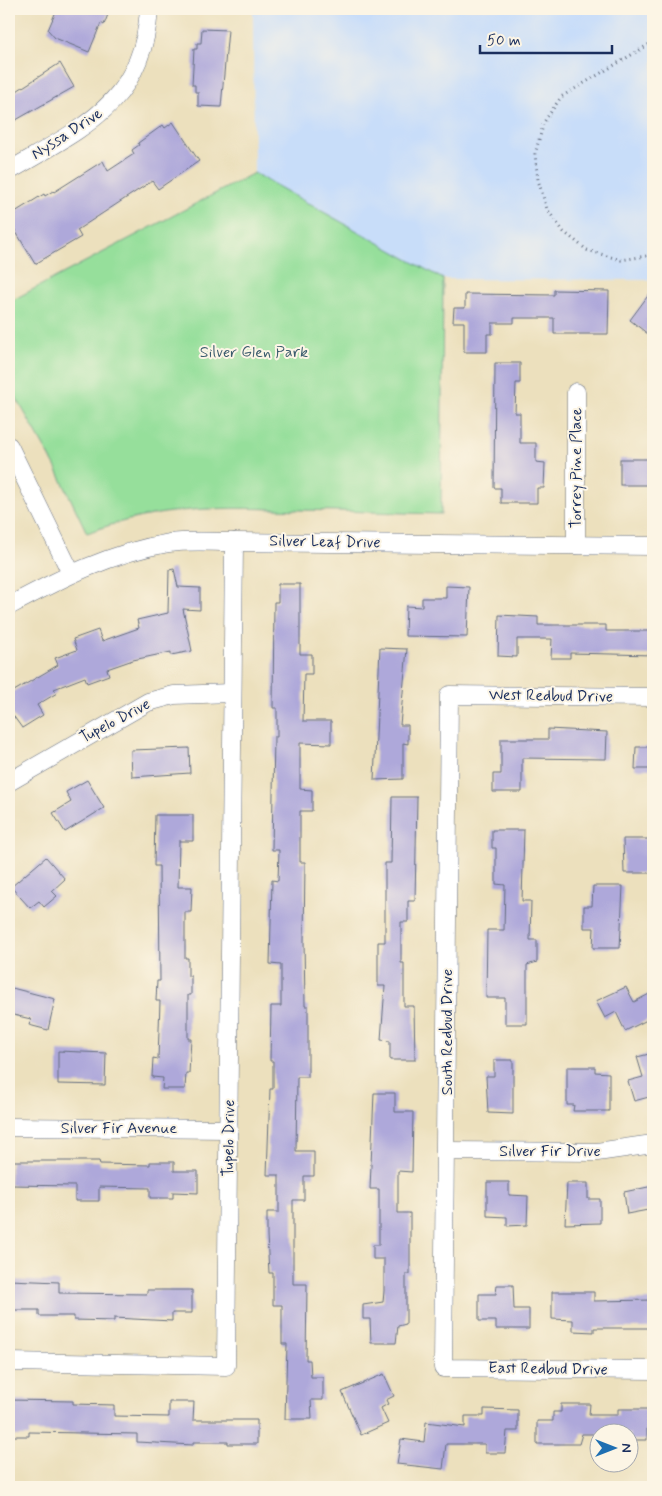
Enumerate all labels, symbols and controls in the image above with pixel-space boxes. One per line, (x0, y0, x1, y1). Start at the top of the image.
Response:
scale bar (480, 22, 612, 54)
text: 50 m (487, 31, 521, 51)
street label: Nyssa Drive (27, 103, 107, 165)
park label: Silver Glen Park (200, 342, 308, 363)
street label: Torrey Pine Place (566, 407, 587, 528)
street label: Silver Leaf Drive (269, 531, 381, 553)
street label: West Redbud Drive (489, 684, 613, 708)
street label: Tupelo Drive (76, 694, 154, 748)
street label: South Redbud Drive (437, 969, 458, 1095)
street label: Tupelo Drive (218, 1099, 240, 1177)
street label: Silver Fir Avenue (61, 1118, 177, 1139)
street label: Silver Fir Drive (499, 1141, 601, 1162)
street label: East Redbud Drive (488, 1357, 608, 1381)
north arrow (590, 1424, 640, 1474)
text: N (617, 1443, 635, 1453)

